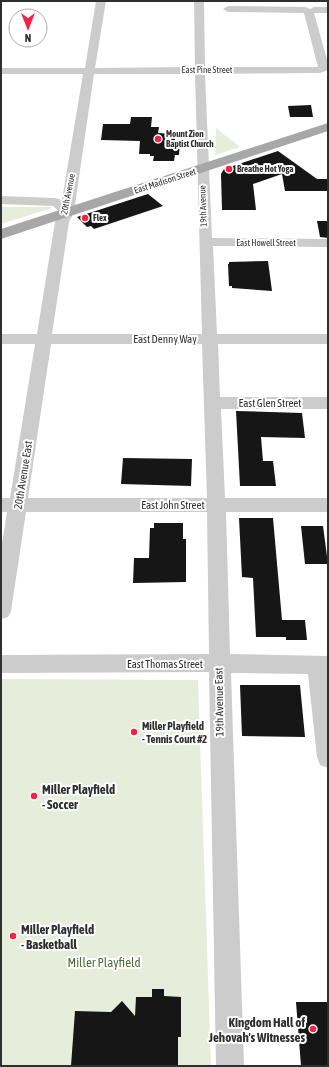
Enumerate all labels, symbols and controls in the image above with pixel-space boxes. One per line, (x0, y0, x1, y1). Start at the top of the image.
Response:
north arrow (8, 8, 48, 48)
text: N (25, 32, 31, 44)
street label: East Pine Street (182, 65, 233, 75)
place label: Mount Zion Baptist Church (166, 129, 214, 149)
marker: Mount Zion Baptist Church (153, 134, 163, 144)
marker: Breathe Hot Yoga (224, 164, 234, 174)
place label: Breathe Hot Yoga (237, 164, 293, 174)
street label: East Madison Street (133, 166, 198, 196)
street label: 20th Avenue (59, 173, 77, 215)
street label: 19th Avenue (197, 185, 209, 227)
marker: Flex (80, 213, 90, 223)
place label: Flex (93, 213, 107, 223)
street label: East Howell Street (236, 238, 296, 248)
street label: East Denny Way (133, 333, 197, 345)
street label: East Glen Street (239, 397, 301, 409)
street label: 20th Avenue East (12, 440, 34, 510)
street label: East John Street (141, 499, 205, 511)
street label: East Thomas Street (127, 658, 203, 670)
street label: 19th Avenue East (212, 667, 226, 737)
place label: Miller Playfield - Tennis Court #2 (142, 720, 207, 745)
marker: Miller Playfield - Tennis Court #2 (129, 727, 139, 737)
place label: Miller Playfield - Soccer (42, 782, 115, 812)
marker: Miller Playfield - Soccer (29, 791, 39, 801)
place label: Miller Playfield - Basketball (21, 922, 94, 952)
marker: Miller Playfield - Basketball (8, 931, 18, 941)
park label: Miller Playfield (67, 955, 141, 970)
place label: Kingdom Hall of Jehovah's Witnesses (208, 1015, 305, 1045)
marker: Kingdom Hall of Jehovah's Witnesses (308, 1024, 318, 1034)

